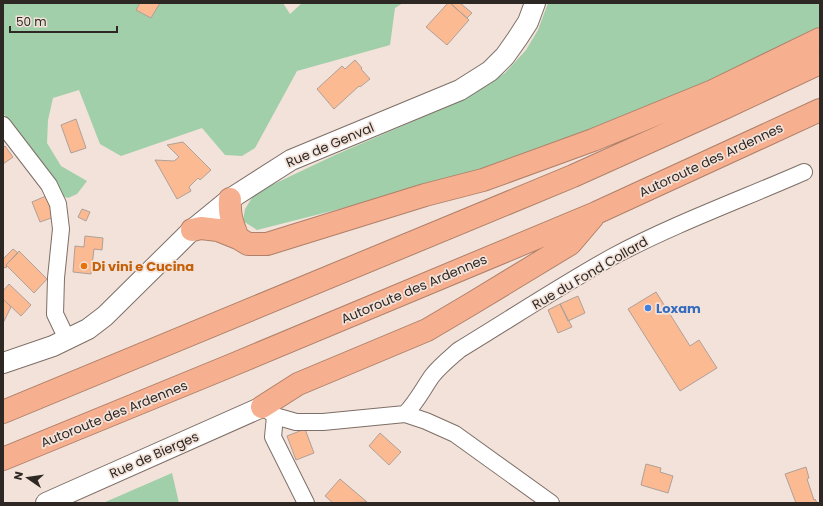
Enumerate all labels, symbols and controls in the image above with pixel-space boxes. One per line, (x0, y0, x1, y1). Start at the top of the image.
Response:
scale bar (10, 8, 117, 34)
text: 50 m (16, 13, 47, 30)
street label: Rue de Genval (283, 118, 377, 172)
street label: Autoroute des Ardennes (636, 118, 786, 202)
street label: Rue du Fond Collard (529, 232, 651, 314)
street label: Autoroute des Ardennes (338, 250, 490, 328)
place label: Di vini e Cucina (92, 257, 194, 276)
marker: Di vini e Cucina (79, 261, 89, 271)
place label: Loxam (656, 299, 701, 318)
marker: Loxam (643, 303, 653, 313)
street label: Autoroute des Ardennes (38, 376, 191, 452)
street label: Rue de Bierges (106, 427, 202, 483)
north arrow (8, 458, 48, 498)
text: N (10, 470, 27, 482)

